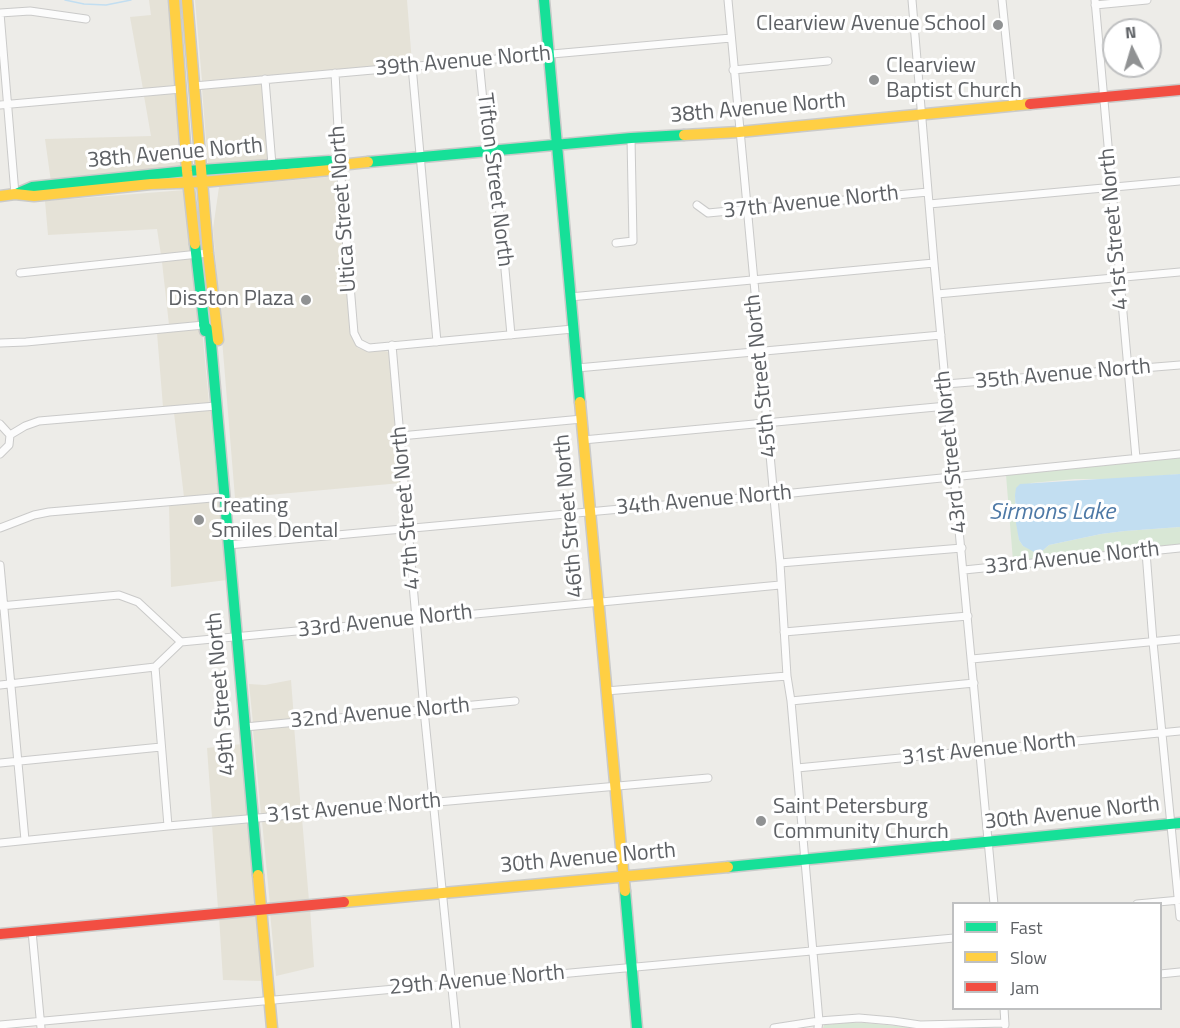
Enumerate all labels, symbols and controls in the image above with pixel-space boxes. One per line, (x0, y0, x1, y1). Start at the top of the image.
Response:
place label: Clearview Avenue School (756, 12, 986, 38)
marker: Clearview Avenue School (991, 18, 1005, 32)
north arrow (1102, 18, 1162, 78)
text: N (1124, 20, 1137, 44)
street label: 39th Avenue North (374, 41, 552, 83)
place label: Clearview Baptist Church (886, 54, 1022, 106)
marker: Clearview Baptist Church (867, 73, 881, 87)
street label: 38th Avenue North (669, 88, 847, 130)
street label: Tifton Street North (470, 92, 518, 268)
street label: Utica Street North (325, 125, 363, 293)
street label: 38th Avenue North (86, 133, 264, 175)
street label: 41st Street North (1095, 147, 1135, 311)
street label: 37th Avenue North (722, 181, 900, 225)
place label: Disston Plaza (168, 287, 294, 313)
marker: Disston Plaza (299, 293, 313, 307)
street label: 45th Street North (740, 293, 784, 459)
street label: 35th Avenue North (974, 354, 1152, 396)
street label: 43rd Street North (930, 369, 974, 535)
street label: 47th Street North (387, 425, 427, 591)
street label: 46th Street North (550, 433, 590, 599)
street label: 34th Avenue North (615, 480, 793, 522)
place label: Creating Smiles Dental (211, 494, 338, 546)
water label: Sirmons Lake (989, 499, 1115, 527)
marker: Creating Smiles Dental (192, 513, 206, 527)
street label: 33rd Avenue North (983, 537, 1161, 581)
street label: 33rd Avenue North (296, 600, 474, 644)
street label: 49th Street North (202, 611, 242, 777)
street label: 32nd Avenue North (289, 693, 471, 735)
street label: 31st Avenue North (901, 728, 1077, 772)
street label: 31st Avenue North (266, 788, 442, 830)
street label: 30th Avenue North (983, 792, 1161, 836)
place label: Saint Petersburg Community Church (773, 795, 949, 846)
marker: Saint Petersburg Community Church (754, 814, 768, 828)
street label: 30th Avenue North (499, 838, 677, 880)
legend (952, 902, 1162, 1010)
text: Fast (1010, 914, 1043, 941)
text: Slow (1010, 944, 1047, 971)
street label: 29th Avenue North (388, 960, 566, 1002)
text: Jam (1010, 974, 1039, 1001)

